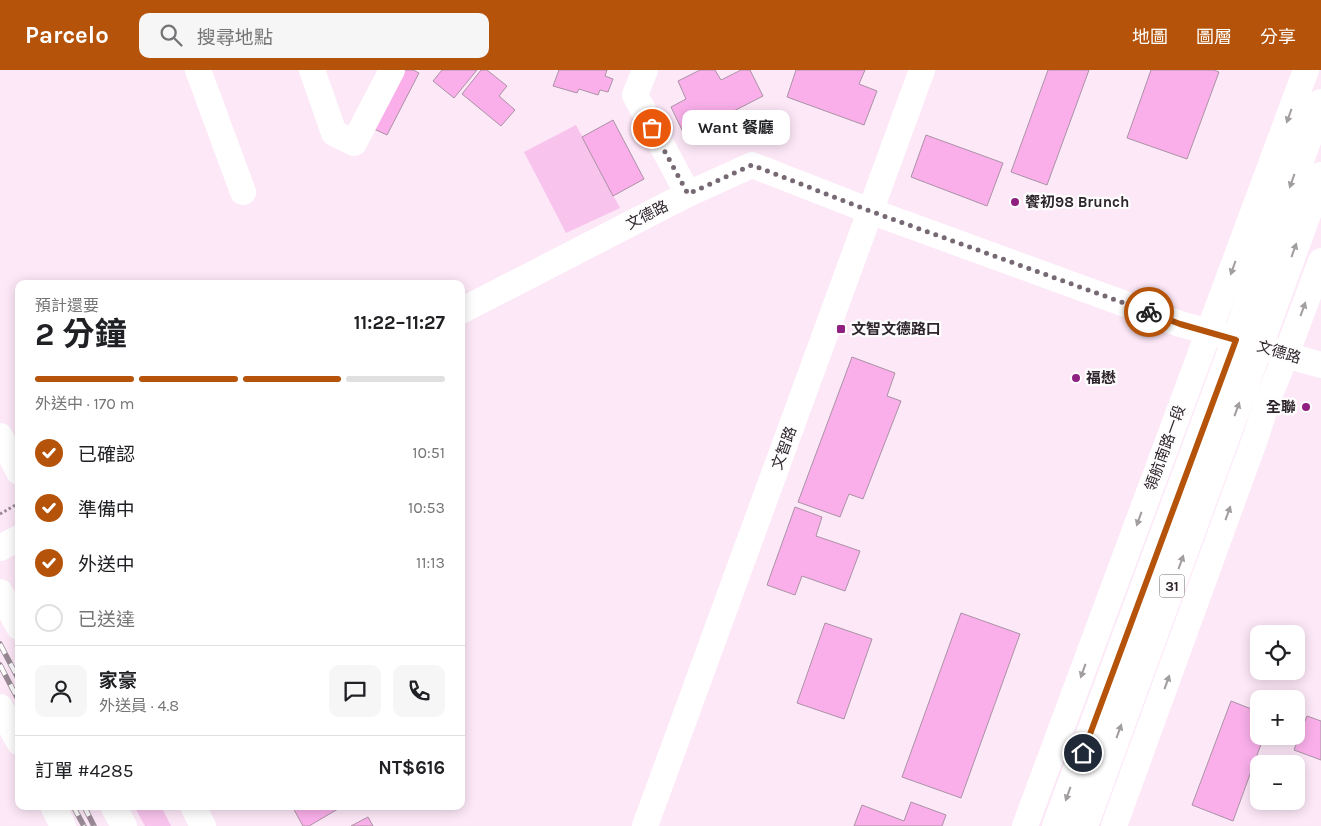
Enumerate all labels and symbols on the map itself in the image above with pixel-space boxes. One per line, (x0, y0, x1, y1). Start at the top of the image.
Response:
pin (631, 107, 673, 149)
one-way arrow (1285, 109, 1293, 124)
callout: Want 餐廳 (682, 110, 790, 146)
one-way arrow (1288, 174, 1296, 189)
place label: 饗初98 Brunch (1025, 193, 1129, 211)
marker: 饗初98 Brunch (1009, 196, 1021, 208)
street label: 文德路 (623, 197, 671, 233)
one-way arrow (1290, 242, 1298, 257)
one-way arrow (1229, 261, 1236, 276)
courier (1124, 287, 1174, 337)
one-way arrow (1299, 301, 1307, 316)
place label: 文智文德路口 (851, 320, 941, 338)
marker: 文智文德路口 (835, 323, 847, 335)
street label: 文德路 (1255, 337, 1303, 367)
place label: 福懋 (1086, 369, 1116, 387)
marker: 福懋 (1070, 372, 1082, 384)
place label: 全聯 (1266, 398, 1296, 416)
one-way arrow (1233, 401, 1241, 416)
marker: 全聯 (1300, 401, 1312, 413)
street label: 領航南路一段 (1141, 403, 1189, 493)
street label: 文智路 (768, 424, 800, 472)
one-way arrow (1225, 505, 1232, 520)
one-way arrow (1135, 512, 1143, 527)
one-way arrow (1177, 554, 1185, 569)
road number: 31 (1160, 574, 1184, 598)
one-way arrow (1079, 664, 1087, 679)
one-way arrow (1164, 674, 1171, 689)
one-way arrow (1115, 723, 1123, 738)
pin (1062, 732, 1104, 774)
one-way arrow (1064, 787, 1072, 802)

